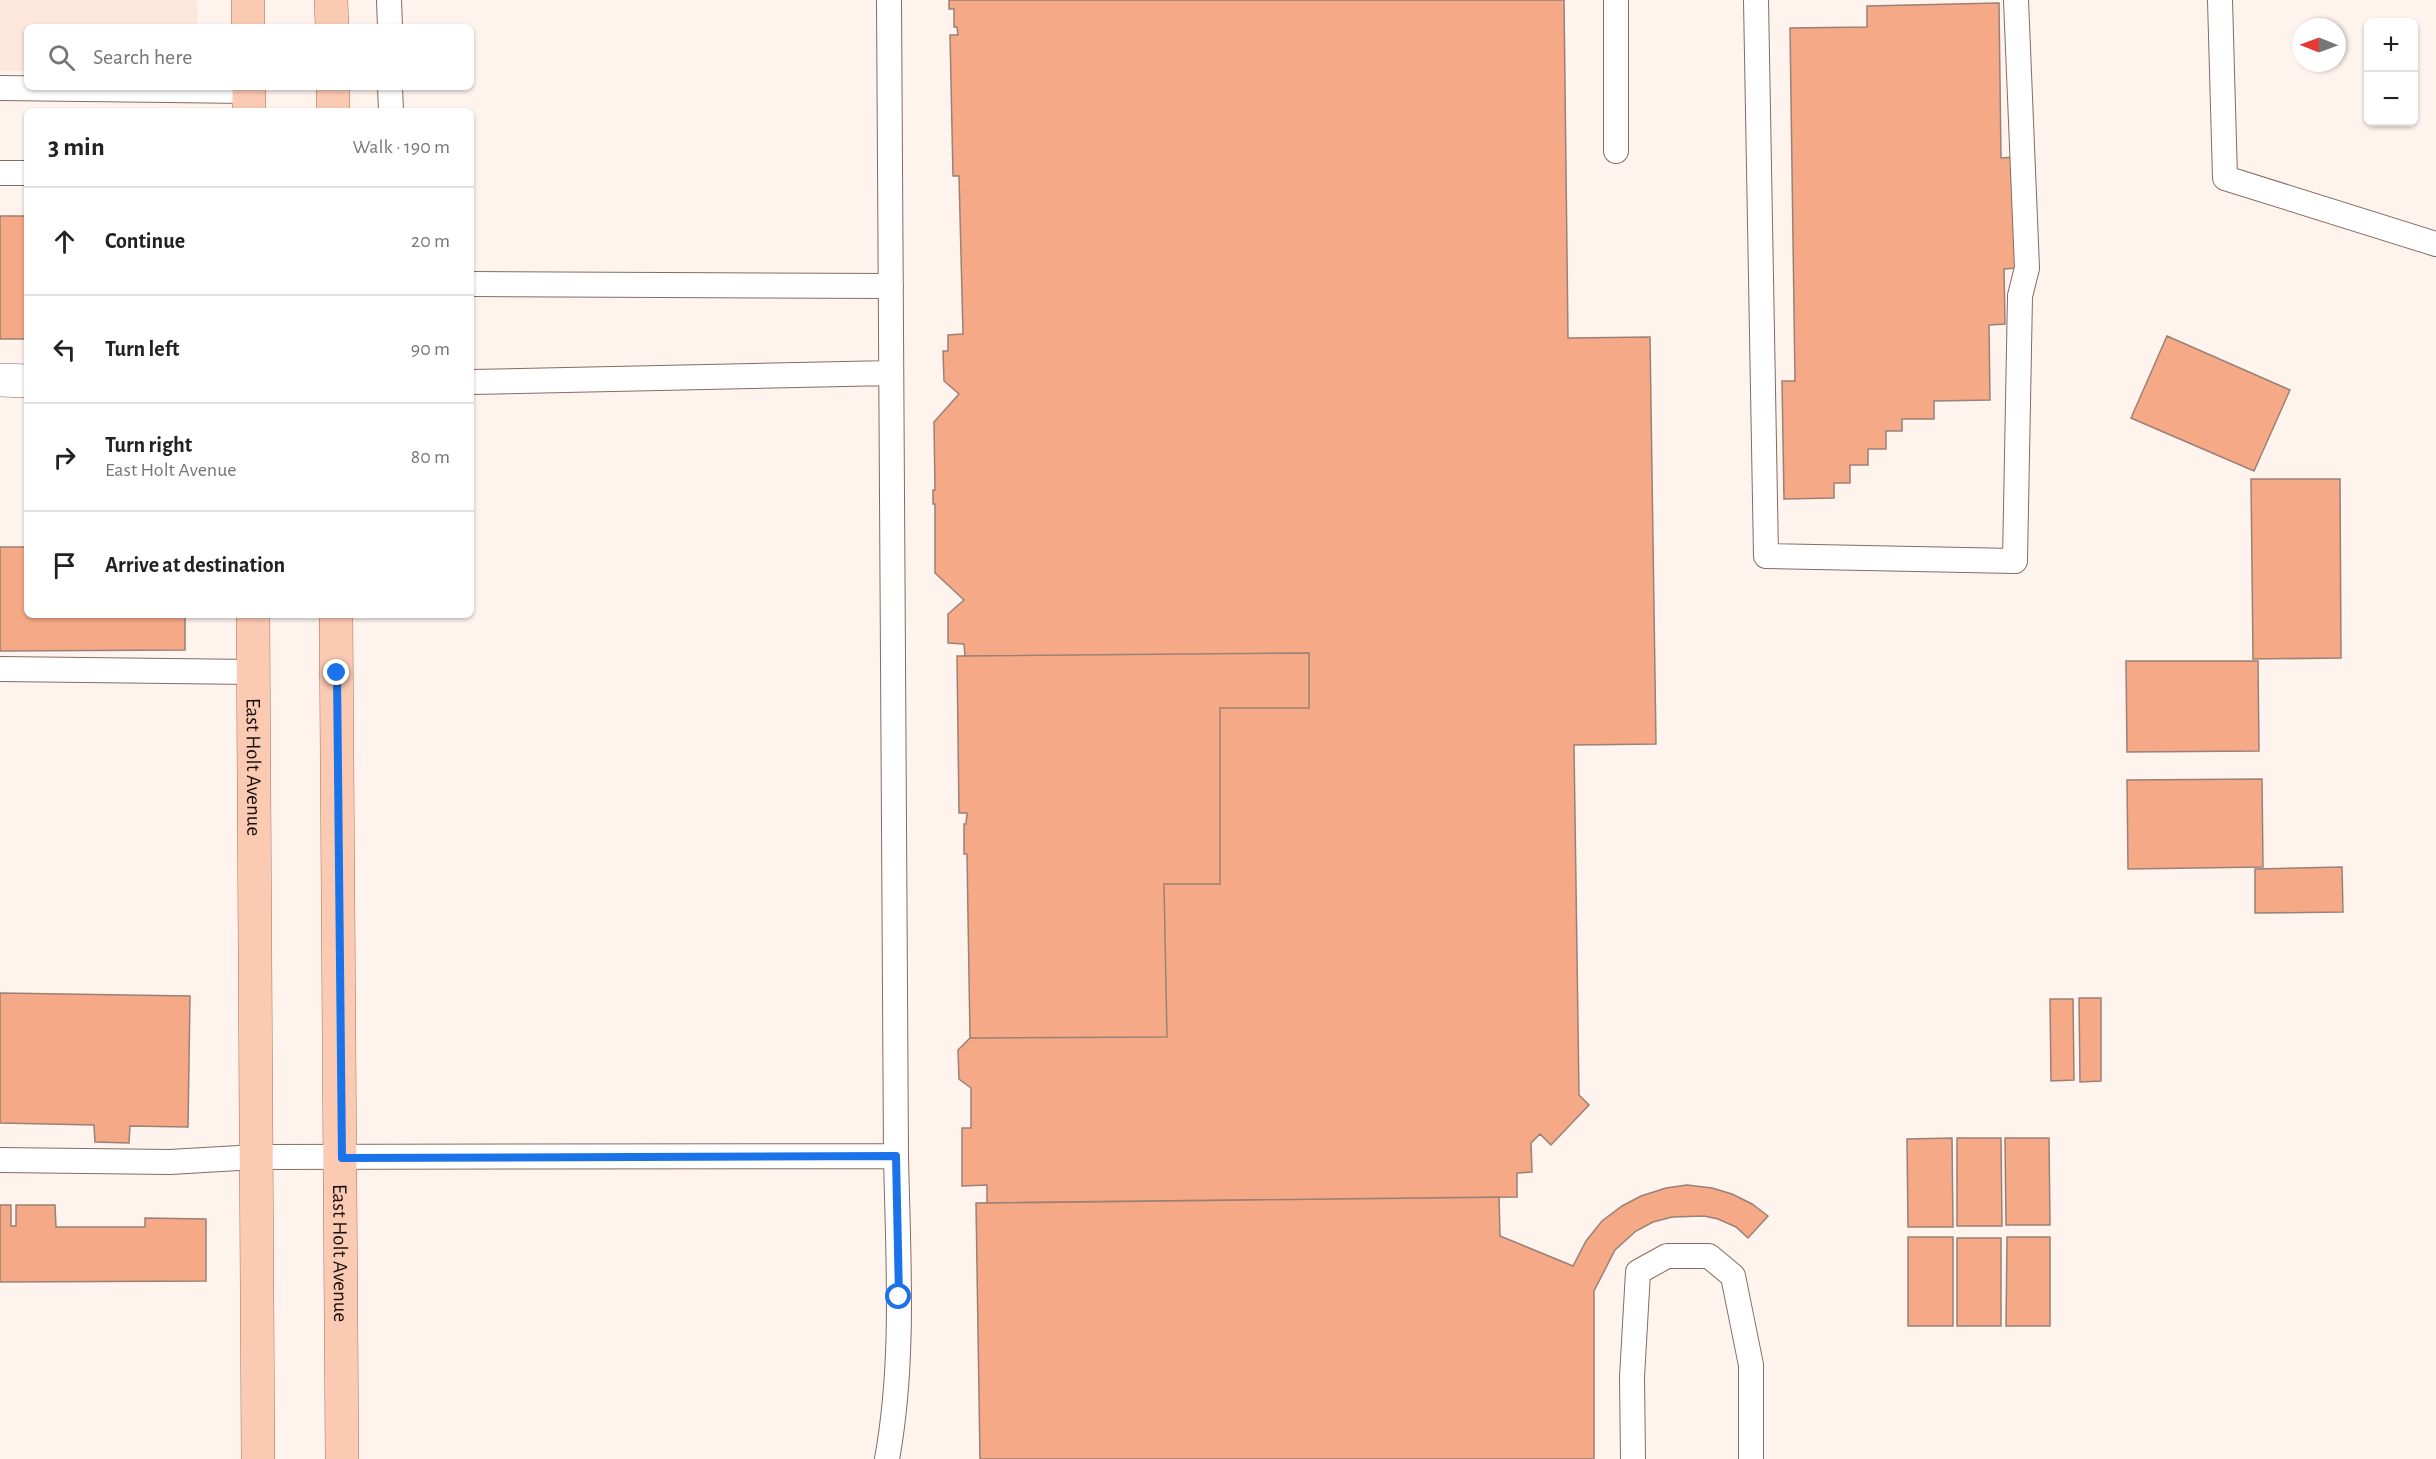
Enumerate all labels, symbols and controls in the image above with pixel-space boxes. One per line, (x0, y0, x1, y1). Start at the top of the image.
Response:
north arrow (2292, 18, 2346, 72)
map controls (2364, 18, 2418, 126)
button: + (2364, 18, 2418, 72)
search box (24, 24, 474, 90)
icon: search (45, 41, 78, 74)
text: Search here (93, 46, 192, 68)
button: − (2364, 72, 2418, 126)
text: 3 min (48, 134, 105, 160)
text: Walk · 190 m (353, 137, 450, 157)
icon: ahead (48, 225, 81, 258)
text: Continue (105, 230, 185, 252)
text: 20 m (411, 231, 450, 251)
icon: left (48, 333, 81, 366)
text: Turn left (105, 338, 179, 360)
text: 90 m (411, 339, 450, 359)
text: Turn right (105, 434, 192, 456)
icon: right (48, 441, 81, 474)
text: 80 m (411, 447, 450, 467)
text: East Holt Avenue (105, 460, 237, 480)
icon: arrive (48, 549, 81, 582)
text: Arrive at destination (105, 554, 285, 576)
route end (323, 659, 349, 685)
street label: East Holt Avenue (242, 698, 264, 836)
street label: East Holt Avenue (329, 1184, 351, 1322)
route start (885, 1283, 911, 1309)

